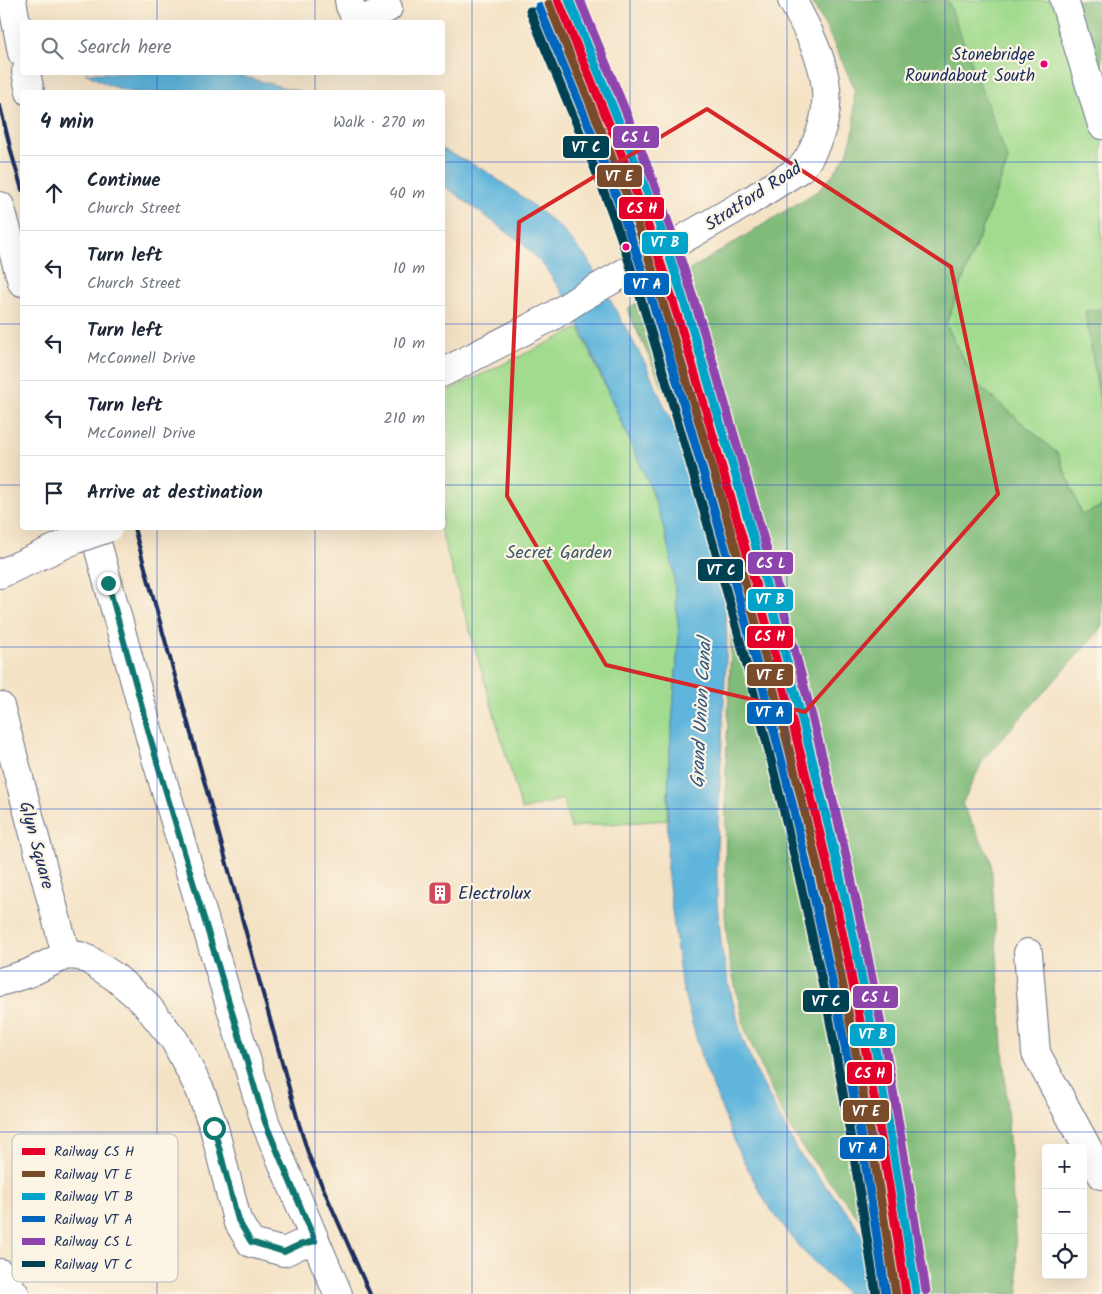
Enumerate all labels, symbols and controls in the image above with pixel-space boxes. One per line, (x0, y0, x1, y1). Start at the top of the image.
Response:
search box (20, 20, 445, 75)
text: Search here (78, 33, 172, 63)
icon: search (38, 34, 66, 62)
place label: Stonebridge Roundabout South (905, 42, 1035, 90)
marker: Stonebridge Roundabout South (1039, 59, 1049, 69)
text: 4 min (40, 106, 94, 139)
text: Walk · 270 m (333, 110, 425, 135)
line badge: CS L (612, 125, 660, 149)
text: CS L (621, 127, 651, 149)
line badge: VT C (562, 135, 610, 159)
text: VT C (571, 137, 601, 159)
street label: Stratford Road (699, 154, 809, 240)
line badge: VT E (596, 164, 643, 188)
text: Continue (87, 166, 160, 196)
text: VT E (605, 166, 634, 188)
icon: ahead (40, 179, 68, 207)
text: 40 m (389, 181, 425, 206)
text: Church Street (87, 196, 181, 221)
line badge: CS H (618, 196, 665, 220)
text: CS H (627, 198, 657, 220)
line badge: VT B (641, 231, 689, 255)
text: VT B (650, 232, 680, 254)
text: Turn left (87, 241, 162, 271)
unlabelled marker (621, 242, 631, 252)
icon: left (40, 254, 68, 282)
text: 10 m (393, 256, 425, 281)
text: Church Street (87, 271, 181, 296)
line badge: VT A (623, 272, 670, 296)
text: VT A (632, 274, 662, 296)
text: Turn left (87, 316, 162, 346)
icon: left (40, 329, 68, 357)
text: 10 m (393, 331, 425, 356)
text: McConnell Drive (87, 346, 195, 371)
text: Turn left (87, 391, 162, 421)
icon: left (40, 404, 68, 432)
text: 210 m (384, 406, 425, 431)
text: McConnell Drive (87, 421, 195, 446)
text: Arrive at destination (87, 478, 263, 508)
icon: arrive (40, 479, 68, 507)
park label: Secret Garden (506, 539, 612, 568)
line badge: CS L (747, 551, 794, 575)
text: CS L (756, 553, 786, 575)
line badge: VT C (697, 558, 744, 582)
text: VT C (706, 560, 736, 582)
route end (97, 572, 120, 595)
line badge: VT B (747, 588, 794, 612)
text: VT B (755, 589, 785, 611)
line badge: CS H (746, 625, 794, 649)
text: CS H (755, 626, 785, 648)
water label: Grand Union Canal (683, 634, 721, 789)
line badge: VT E (746, 663, 794, 687)
text: VT E (756, 665, 785, 687)
line badge: VT A (746, 701, 793, 725)
text: VT A (755, 702, 785, 724)
street label: Glyn Square (10, 798, 61, 893)
building icon: Electrolux (427, 880, 453, 906)
place label: Electrolux (458, 880, 531, 909)
line badge: CS L (852, 985, 899, 1009)
text: CS L (861, 987, 891, 1009)
line badge: VT C (802, 989, 850, 1013)
text: VT C (811, 991, 841, 1013)
line badge: VT B (849, 1023, 896, 1047)
text: VT B (858, 1024, 888, 1046)
line badge: CS H (846, 1061, 893, 1085)
text: CS H (855, 1063, 885, 1085)
line badge: VT E (842, 1099, 890, 1123)
text: VT E (852, 1101, 881, 1123)
route start (203, 1117, 226, 1140)
legend (12, 1134, 178, 1282)
line badge: VT A (839, 1136, 886, 1160)
text: VT A (848, 1138, 878, 1160)
text: Railway CS H (54, 1141, 135, 1163)
map controls (1042, 1144, 1087, 1279)
button: + (1042, 1144, 1087, 1189)
text: Railway VT E (54, 1164, 133, 1186)
text: Railway VT B (54, 1186, 133, 1208)
button: − (1042, 1189, 1087, 1234)
text: Railway VT A (54, 1209, 133, 1231)
text: Railway CS L (54, 1231, 133, 1253)
button: locate (1042, 1234, 1087, 1279)
text: Railway VT C (54, 1254, 133, 1276)

